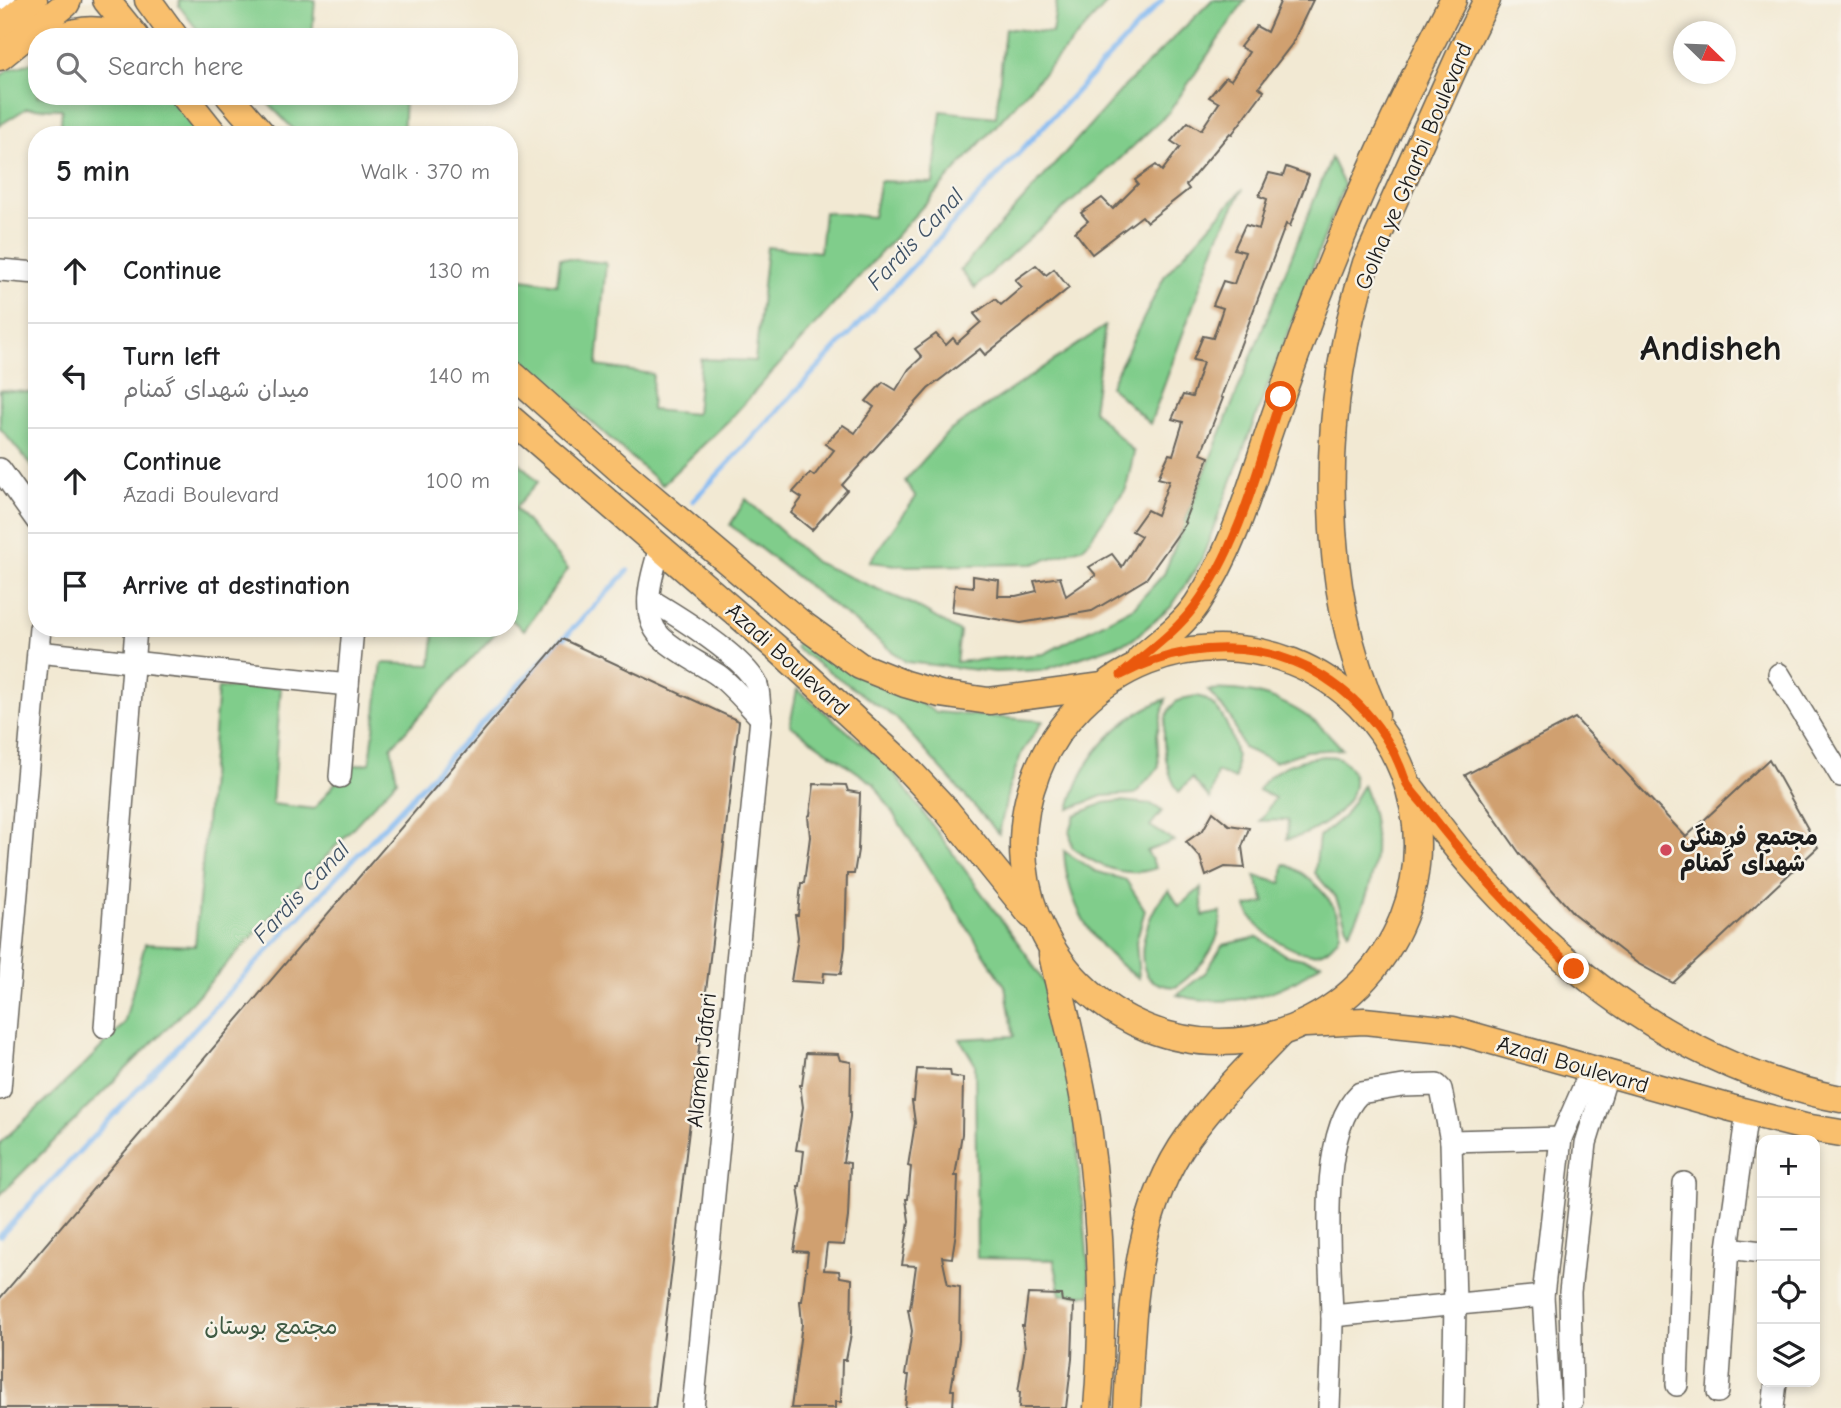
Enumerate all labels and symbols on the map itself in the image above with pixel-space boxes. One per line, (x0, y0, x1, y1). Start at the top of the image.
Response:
north arrow (1673, 21, 1736, 84)
street label: Golha ye Gharbi Boulevard (1349, 38, 1478, 294)
water label: Fardis Canal (861, 182, 970, 296)
district label: Andisheh (1640, 327, 1782, 369)
route start (1265, 381, 1296, 412)
street label: َAzadi Boulevard (721, 597, 855, 722)
place label: مجتمع فرهنگی شهدای گمنام (1680, 823, 1818, 881)
water label: Fardis Canal (247, 835, 356, 949)
marker: مجتمع فرهنگی شهدای گمنام (1658, 842, 1674, 858)
route end (1558, 953, 1589, 984)
street label: Alameh Jafari (681, 991, 722, 1129)
street label: َAzadi Boulevard (1494, 1030, 1652, 1099)
park label: مجتمع بوستان (204, 1313, 338, 1343)

